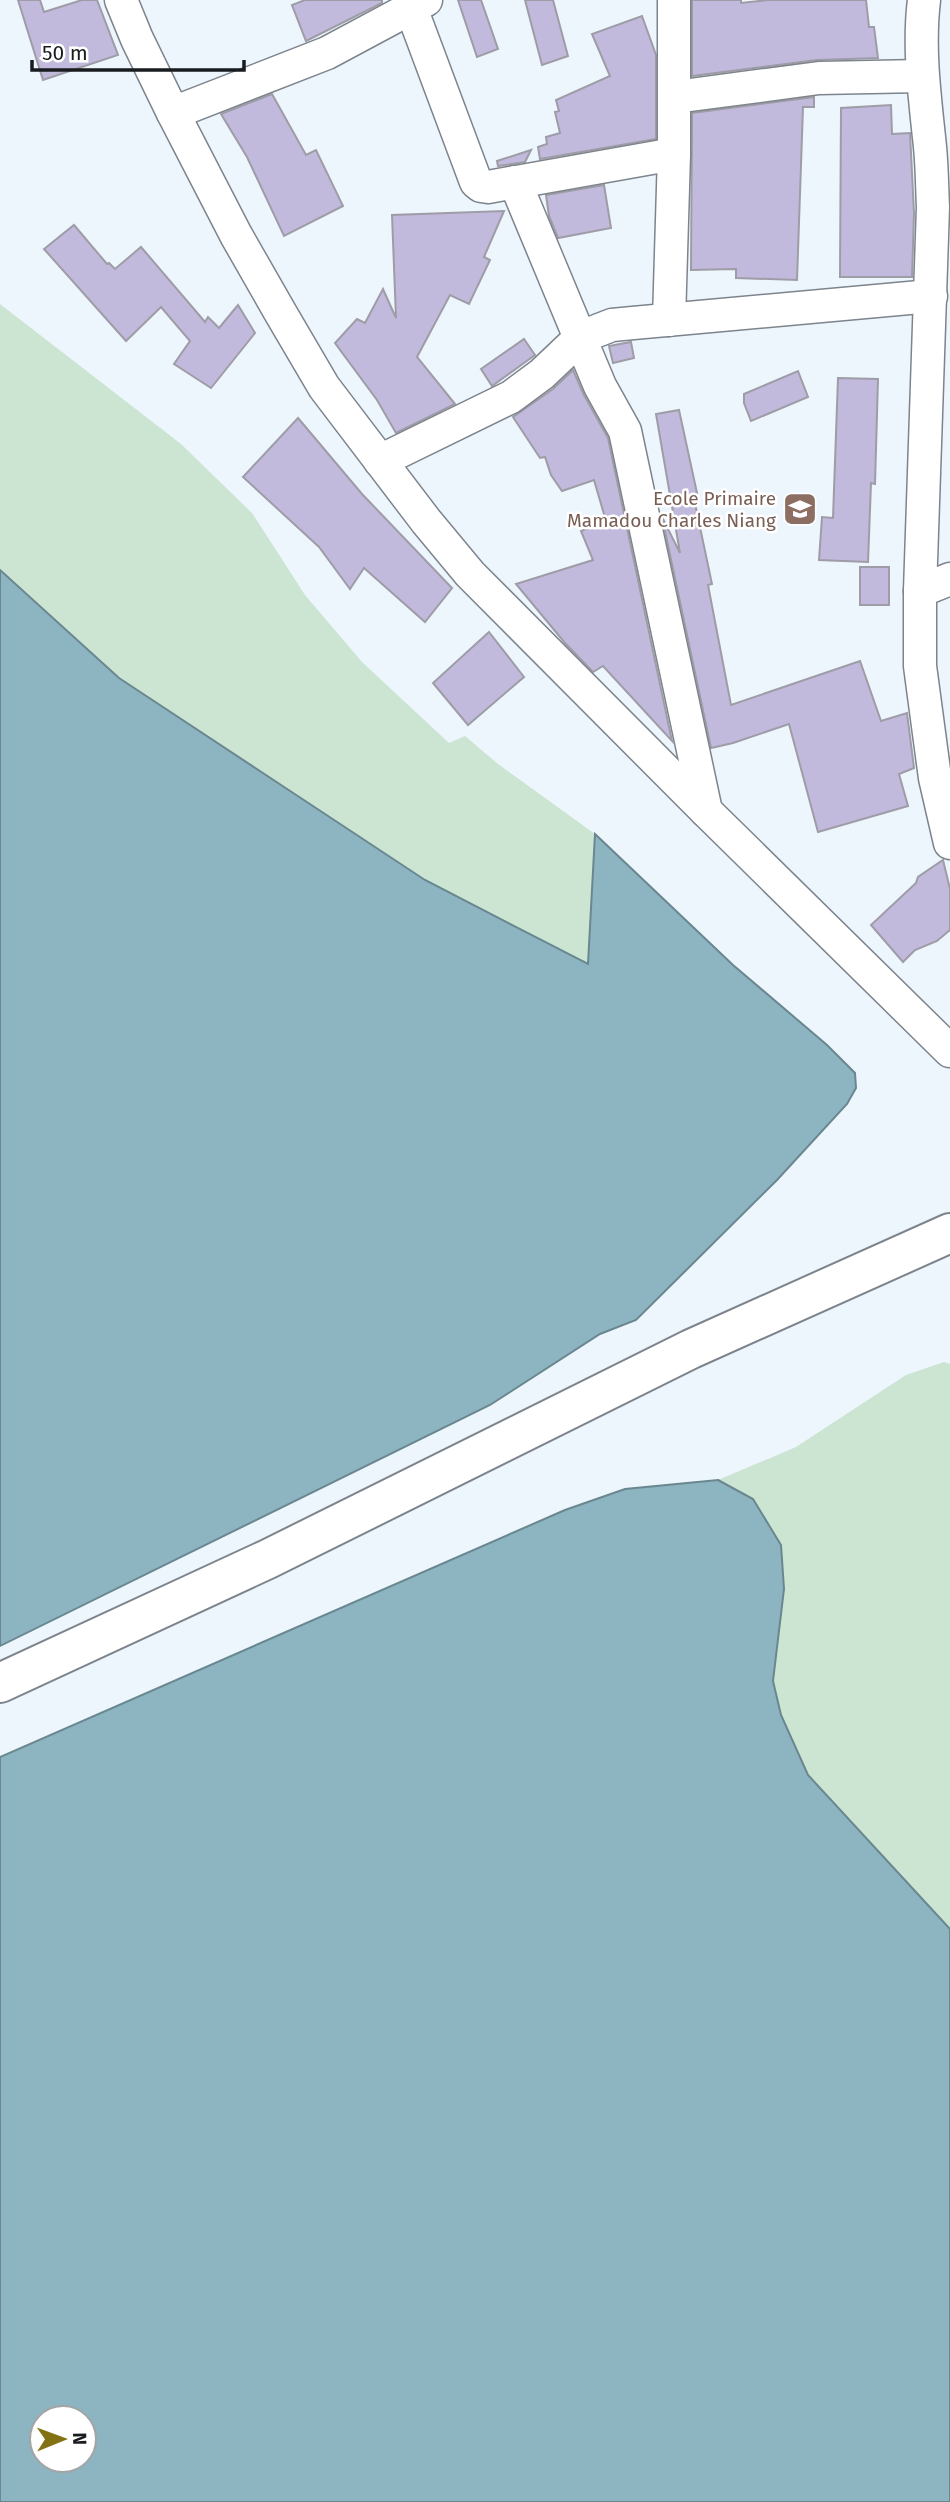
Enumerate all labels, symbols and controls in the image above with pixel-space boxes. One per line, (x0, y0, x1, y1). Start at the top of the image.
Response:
scale bar (32, 28, 243, 72)
text: 50 m (42, 40, 88, 66)
place label: Ecole Primaire Mamadou Charles Niang (567, 487, 776, 532)
school or university icon: Ecole Primaire Mamadou Charles Niang (781, 490, 819, 528)
north arrow (28, 2404, 98, 2474)
text: N (68, 2432, 91, 2445)

